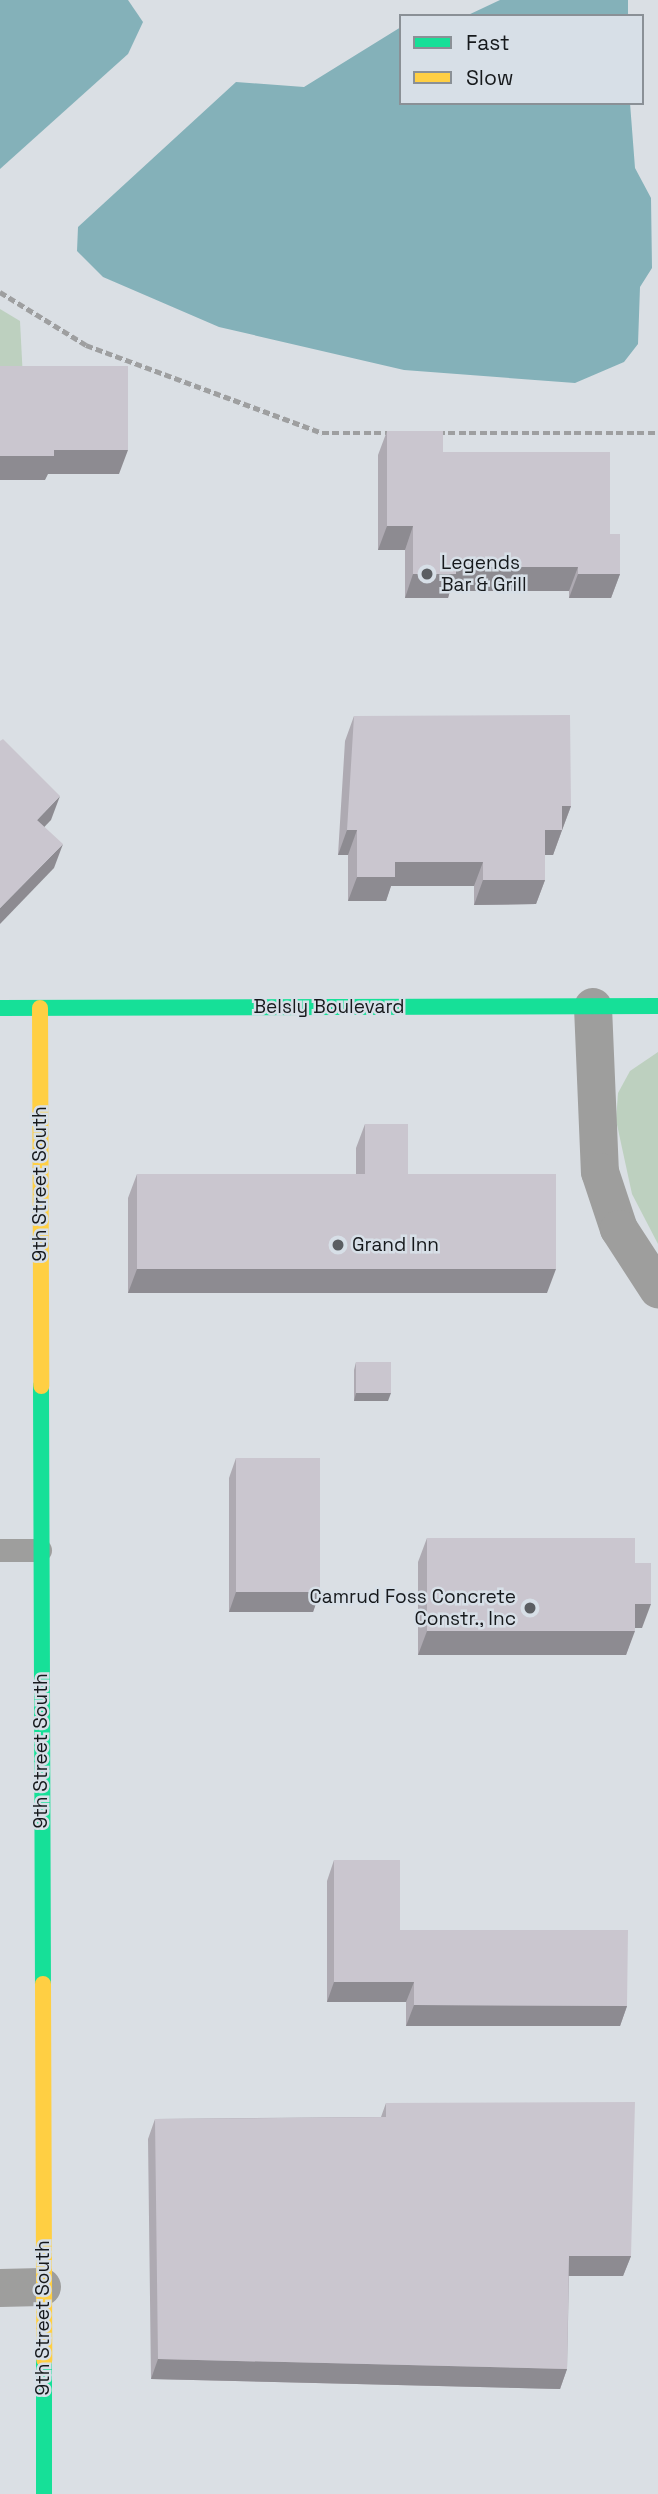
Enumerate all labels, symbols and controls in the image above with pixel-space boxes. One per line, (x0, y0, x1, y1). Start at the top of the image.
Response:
legend (399, 14, 644, 105)
text: Fast (466, 29, 510, 56)
text: Slow (466, 64, 514, 91)
place label: Legends Bar & Grill (441, 552, 527, 596)
marker: Legends Bar & Grill (419, 566, 435, 582)
street label: Belsly Boulevard (253, 996, 405, 1018)
street label: 9th Street South (29, 1106, 51, 1262)
place label: Grand Inn (352, 1234, 439, 1256)
marker: Grand Inn (330, 1237, 346, 1253)
place label: Camrud Foss Concrete Constr., Inc (310, 1586, 516, 1630)
marker: Camrud Foss Concrete Constr., Inc (522, 1600, 538, 1616)
street label: 9th Street South (30, 1673, 52, 1829)
street label: 9th Street South (32, 2240, 54, 2396)

